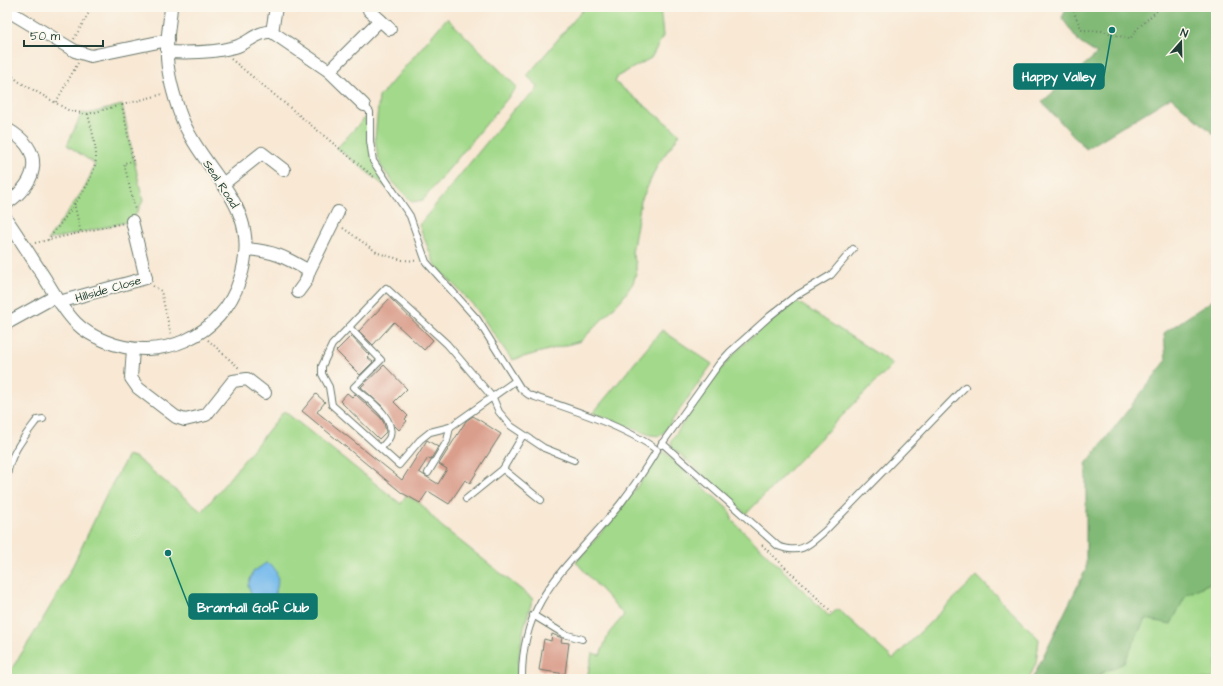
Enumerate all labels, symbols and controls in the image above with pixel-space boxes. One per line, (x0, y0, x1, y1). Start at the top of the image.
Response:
scale bar (24, 22, 103, 48)
north arrow (1161, 22, 1201, 62)
text: N (1178, 25, 1190, 41)
text: 50 m (30, 28, 61, 45)
callout: Happy Valley (1014, 64, 1104, 89)
text: Happy Valley (1022, 68, 1097, 87)
street label: Seal Road (199, 157, 243, 212)
street label: Hillside Close (73, 272, 144, 307)
callout: Bramhall Golf Club (189, 594, 317, 619)
text: Bramhall Golf Club (197, 599, 310, 617)

